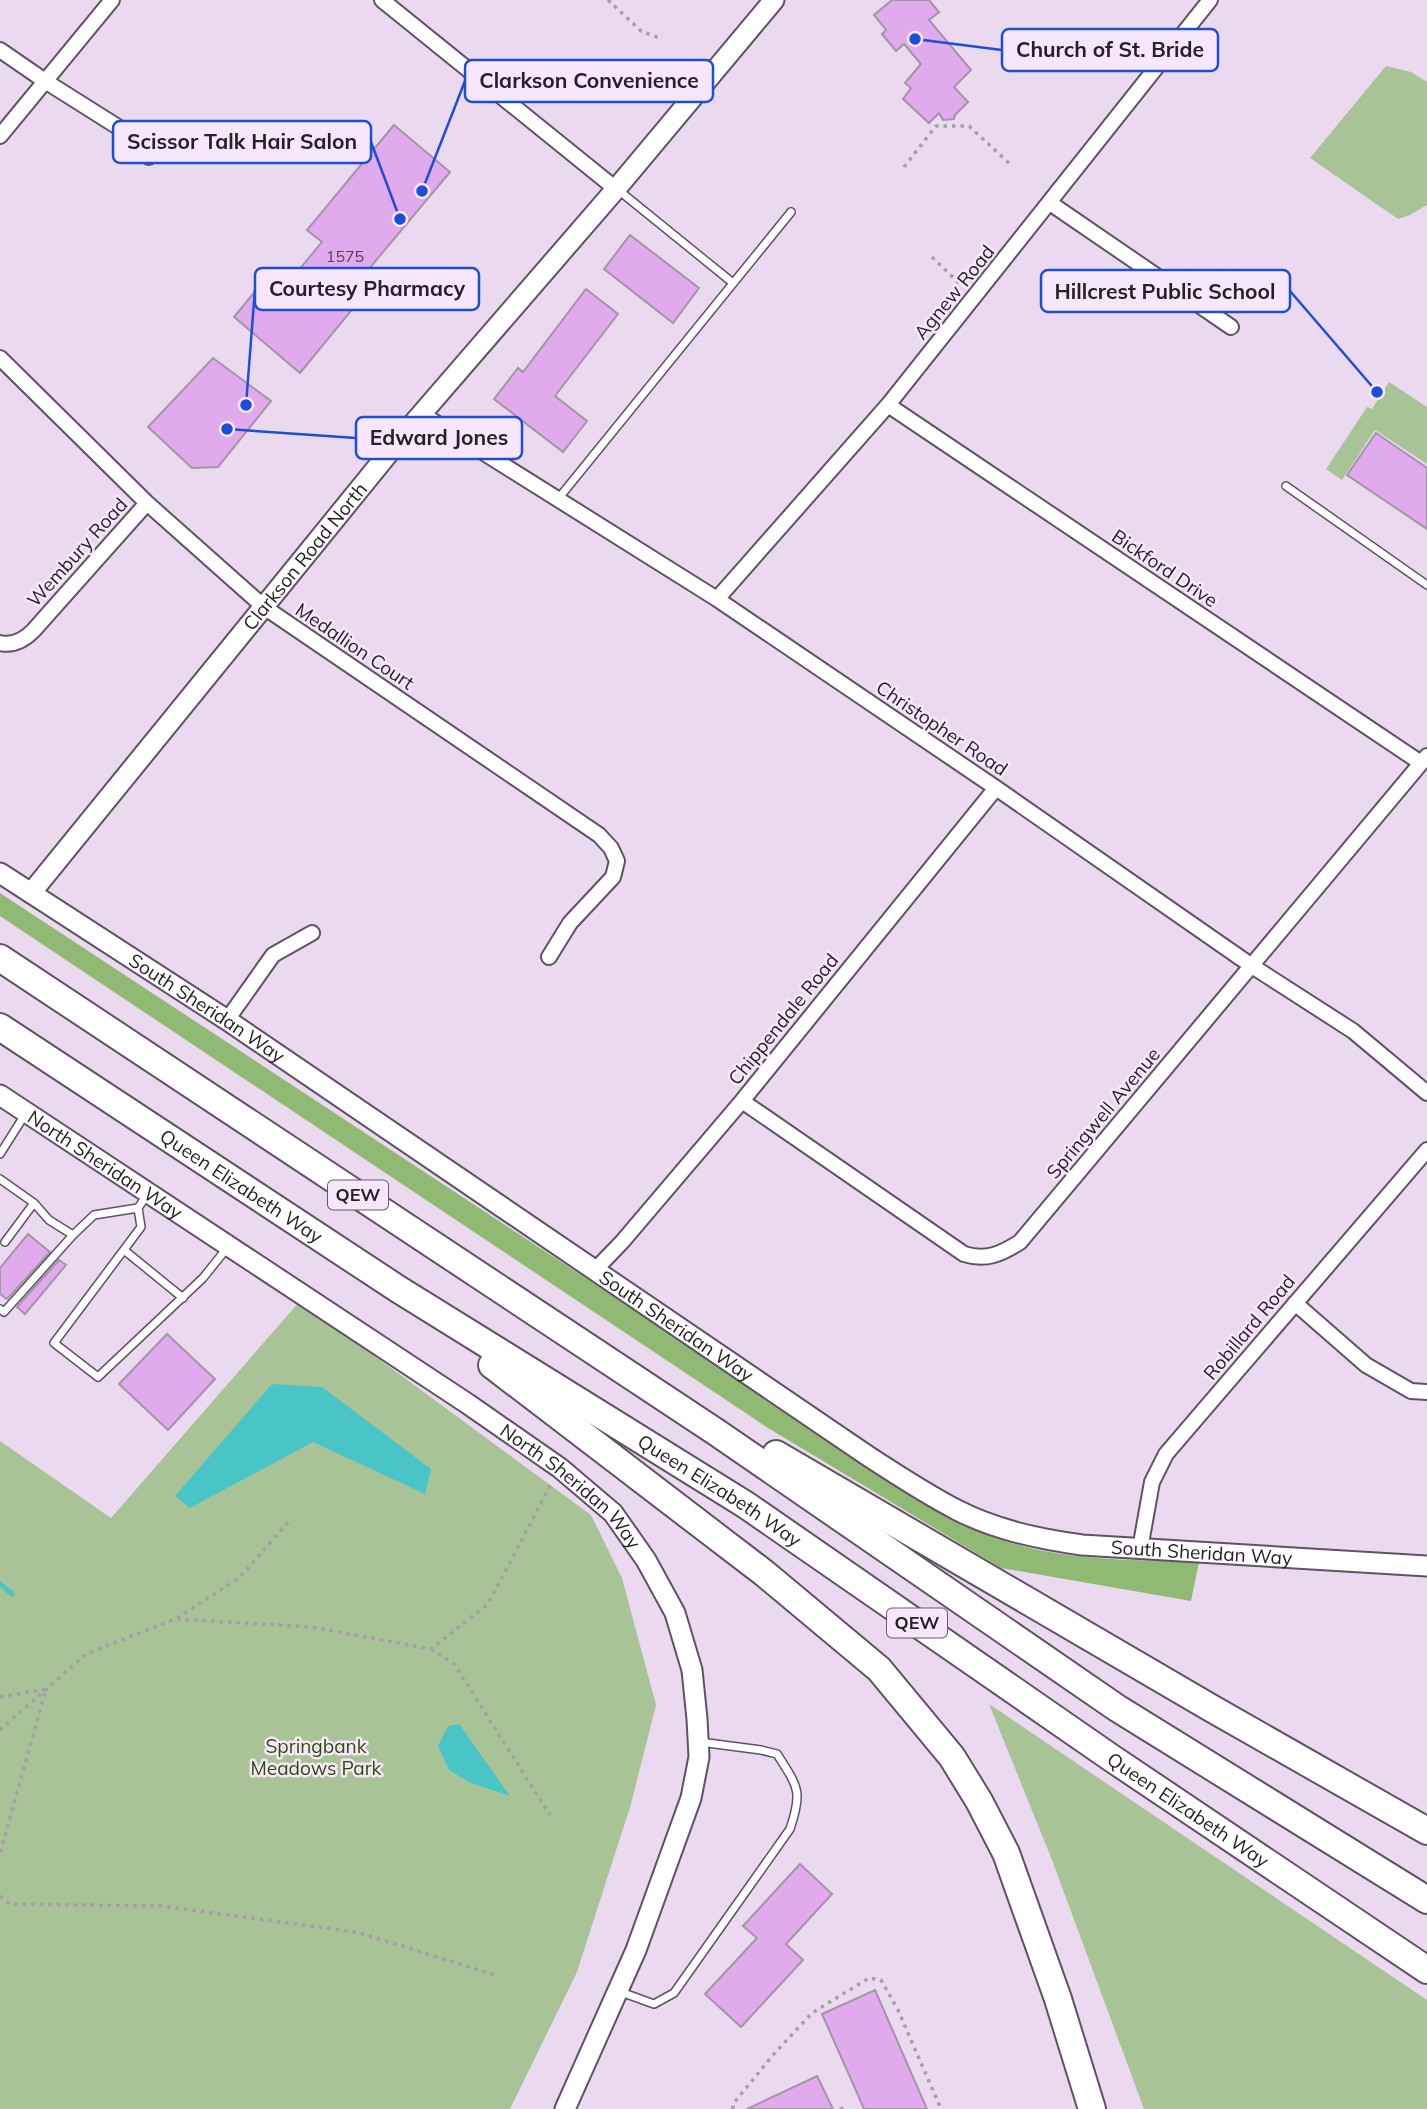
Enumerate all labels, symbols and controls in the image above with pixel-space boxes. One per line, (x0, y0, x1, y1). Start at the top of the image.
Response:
callout: Church of St. Bride (1002, 29, 1218, 71)
text: Church of St. Bride (1016, 36, 1204, 62)
callout: Clarkson Convenience (465, 60, 713, 102)
text: Clarkson Convenience (479, 67, 699, 93)
callout: Scissor Talk Hair Salon (113, 121, 371, 163)
text: Scissor Talk Hair Salon (127, 128, 357, 154)
street label: Agnew Road (909, 240, 999, 344)
house number: 1575 (326, 246, 364, 266)
callout: Courtesy Pharmacy (255, 268, 479, 310)
callout: Hillcrest Public School (1041, 270, 1290, 312)
text: Courtesy Pharmacy (269, 275, 466, 301)
text: Hillcrest Public School (1055, 278, 1275, 304)
callout: Edward Jones (356, 417, 522, 459)
text: Edward Jones (370, 424, 508, 450)
street label: Clarkson Road North (238, 477, 372, 635)
street label: Wembury Road (22, 493, 132, 611)
street label: Bickford Drive (1107, 524, 1223, 612)
street label: Medallion Court (291, 597, 419, 695)
street label: Christopher Road (872, 675, 1012, 781)
street label: South Sheridan Way (125, 948, 289, 1068)
street label: Chippendale Road (723, 948, 843, 1090)
street label: Springwell Avenue (1041, 1042, 1165, 1184)
street label: North Sheridan Way (23, 1105, 187, 1224)
street label: Queen Elizabeth Way (156, 1124, 327, 1248)
road number: QEW (328, 1180, 388, 1210)
street label: South Sheridan Way (595, 1265, 758, 1387)
street label: Robillard Road (1198, 1270, 1300, 1384)
street label: North Sheridan Way (496, 1418, 646, 1553)
street label: Queen Elizabeth Way (633, 1429, 806, 1552)
street label: South Sheridan Way (1110, 1535, 1293, 1570)
road number: QEW (887, 1608, 947, 1638)
park label: Springbank Meadows Park (251, 1734, 382, 1780)
street label: Queen Elizabeth Way (1103, 1747, 1274, 1872)

